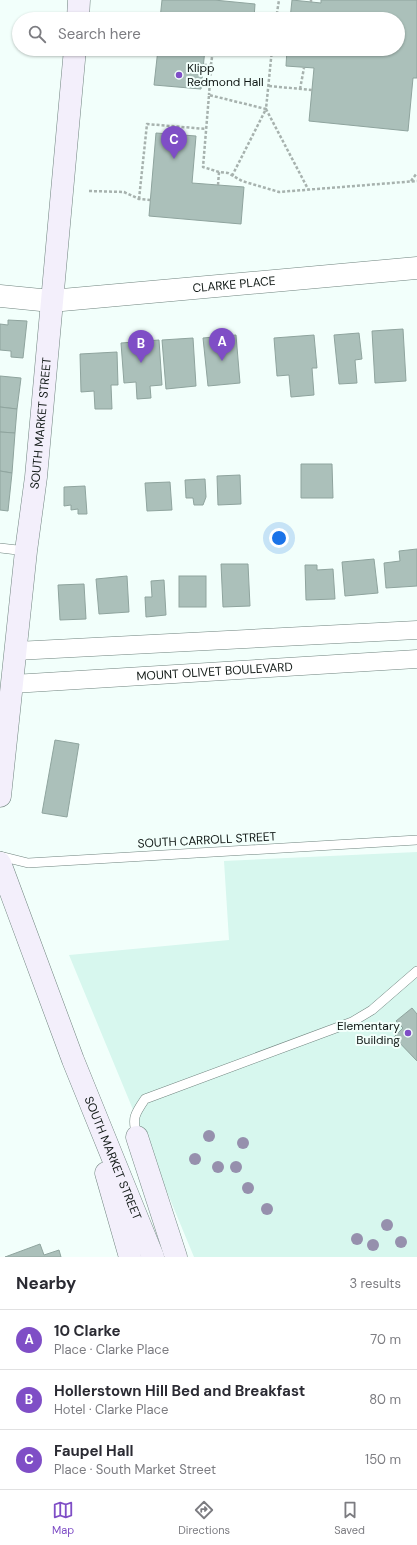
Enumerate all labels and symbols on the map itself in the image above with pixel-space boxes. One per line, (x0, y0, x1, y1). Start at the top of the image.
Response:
place label: Klipp Redmond Hall (187, 60, 264, 90)
marker: Klipp Redmond Hall (174, 70, 184, 80)
pin: C (161, 126, 187, 159)
street label: CLARKE PLACE (192, 273, 276, 296)
pin: A (209, 328, 235, 361)
pin: B (128, 330, 154, 363)
street label: SOUTH MARKET STREET (26, 356, 55, 490)
your location (269, 528, 289, 548)
street label: MOUNT OLIVET BOULEVARD (136, 659, 293, 684)
street label: SOUTH CARROLL STREET (137, 828, 277, 852)
place label: Elementary Building (337, 1018, 400, 1048)
marker: Elementary Building (403, 1028, 413, 1038)
street label: SOUTH MARKET STREET (81, 1094, 145, 1223)

